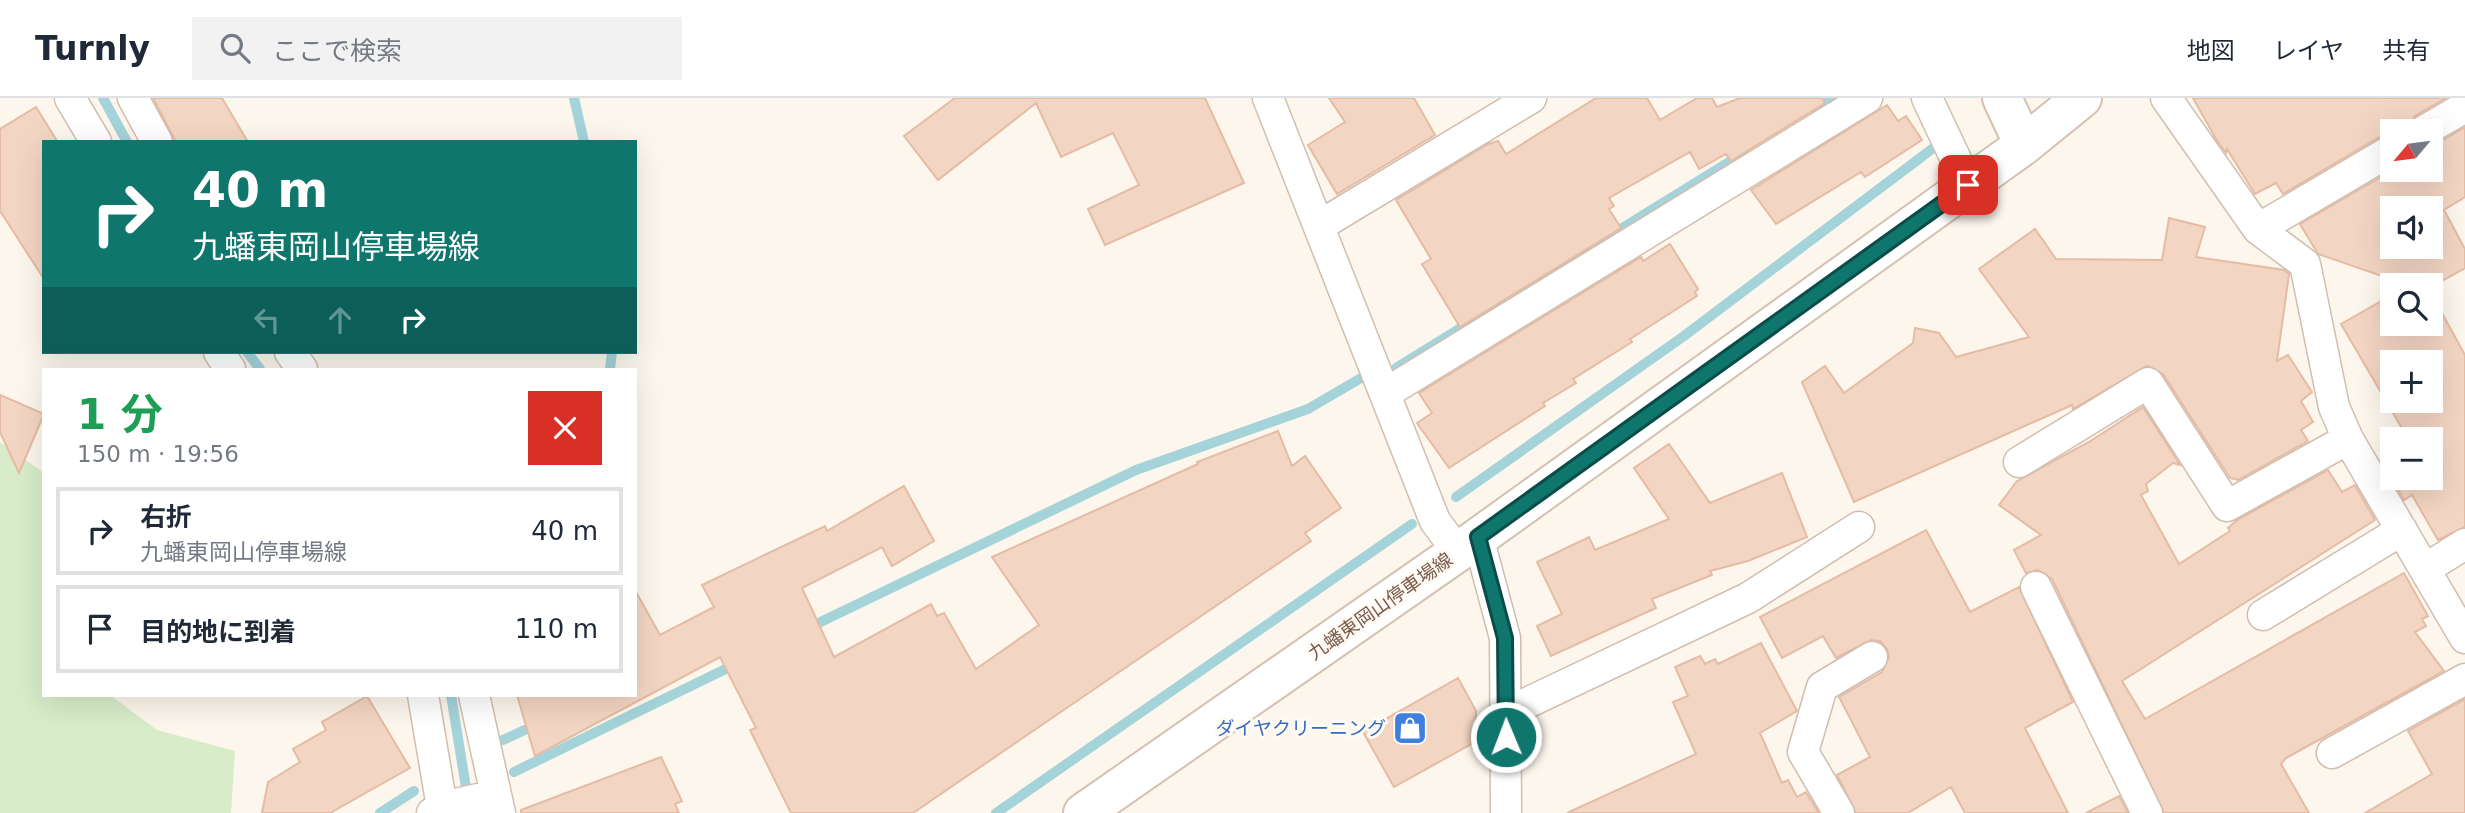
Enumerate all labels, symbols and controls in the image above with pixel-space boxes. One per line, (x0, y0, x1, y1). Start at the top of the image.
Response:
search box (192, 17, 682, 80)
text: Turnly (35, 29, 150, 68)
icon: search (216, 29, 254, 67)
text: ここで検索 (272, 36, 402, 66)
text: 地図 (2187, 37, 2235, 65)
text: レイヤ (2273, 37, 2344, 65)
text: 共有 (2382, 37, 2430, 65)
north arrow (2380, 119, 2443, 182)
map controls (2380, 119, 2443, 490)
pin (1938, 155, 1998, 215)
text: 40 m (192, 162, 328, 219)
icon: arrive (1949, 166, 1987, 204)
icon: right (77, 168, 168, 259)
button: sound (2380, 196, 2443, 259)
text: 九蟠東岡山停車場線 (192, 228, 480, 266)
button: search (2380, 273, 2443, 336)
icon: left (248, 301, 286, 339)
icon: ahead (321, 301, 359, 339)
icon: right (394, 301, 432, 339)
button: + (2380, 350, 2443, 413)
text: 1 分 (77, 390, 163, 439)
button: close (528, 391, 602, 465)
button: − (2380, 427, 2443, 490)
text: 150 m · 19:56 (77, 441, 239, 467)
text: 右折 (140, 502, 192, 532)
icon: right (81, 512, 119, 550)
text: 40 m (531, 516, 598, 546)
text: 九蟠東岡山停車場線 (140, 539, 347, 565)
street label: 九蟠東岡山停車場線 (1304, 548, 1456, 664)
icon: arrive (81, 610, 119, 648)
text: 110 m (515, 614, 598, 644)
text: 目的地に到着 (140, 617, 296, 647)
position arrow (1469, 700, 1543, 774)
shop icon: ダイヤクリーニング (1391, 709, 1429, 747)
place label: ダイヤクリーニング (1216, 717, 1386, 739)

